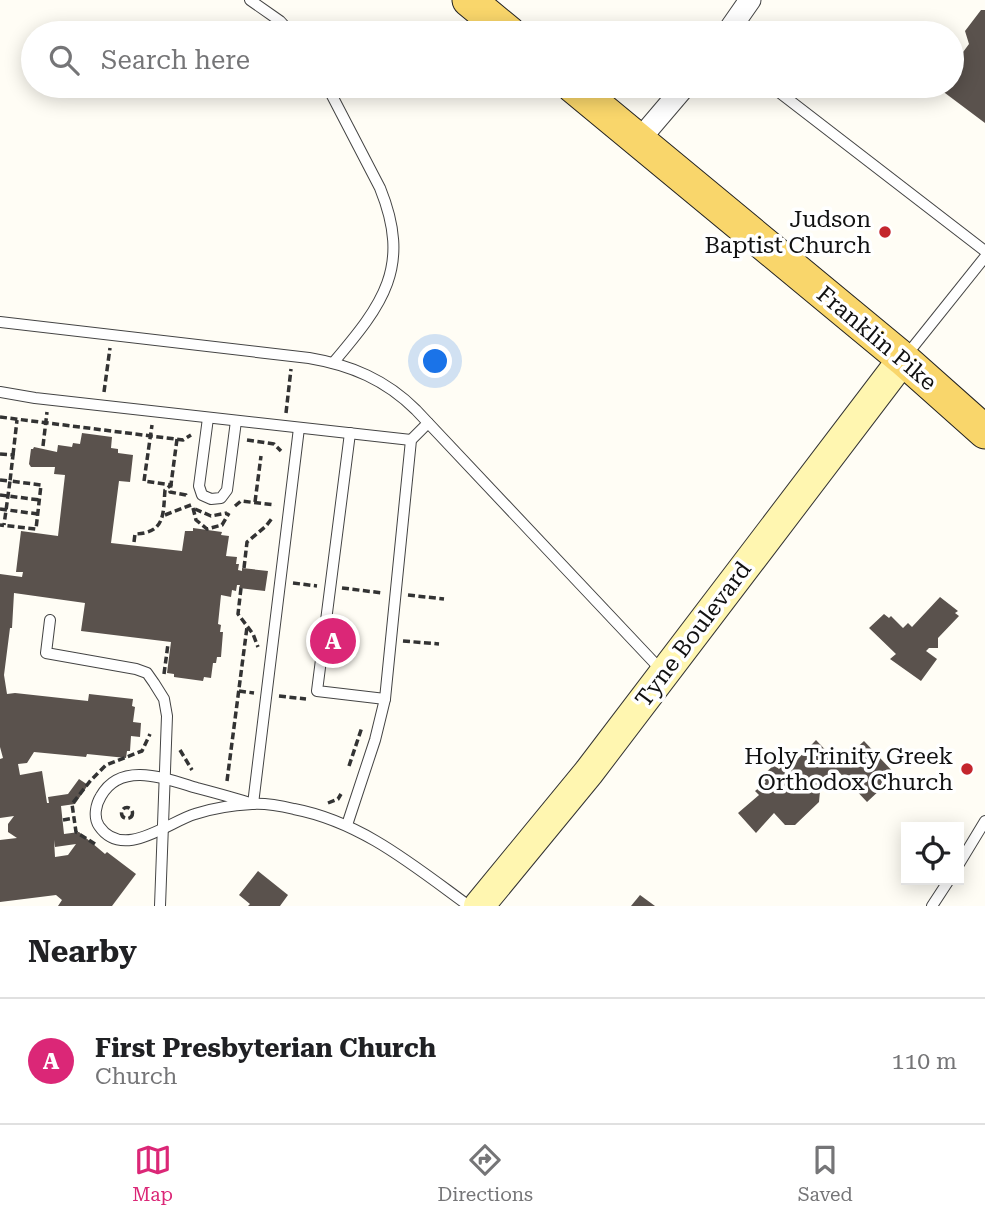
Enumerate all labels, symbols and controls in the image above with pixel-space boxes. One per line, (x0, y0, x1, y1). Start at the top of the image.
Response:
search box (21, 21, 964, 98)
icon: search (45, 41, 83, 79)
text: Search here (101, 45, 250, 75)
place label: Judson Baptist Church (704, 206, 871, 259)
marker: Judson Baptist Church (877, 224, 893, 240)
street label: Franklin Pike (811, 281, 942, 396)
your location (418, 344, 452, 378)
street label: Tyne Boulevard (630, 556, 757, 712)
pin: A (310, 615, 356, 667)
place label: Holy Trinity Greek Orthodox Church (744, 743, 953, 796)
marker: Holy Trinity Greek Orthodox Church (959, 761, 975, 777)
map controls (901, 822, 964, 885)
button: locate (901, 822, 964, 885)
text: Nearby (28, 934, 137, 969)
text: First Presbyterian Church (95, 1033, 436, 1063)
text: A (43, 1048, 59, 1075)
text: 110 m (892, 1048, 957, 1075)
text: Church (95, 1063, 177, 1090)
tab: Map (132, 1141, 173, 1206)
tab: Directions (437, 1141, 533, 1206)
tab: Saved (798, 1141, 853, 1206)

